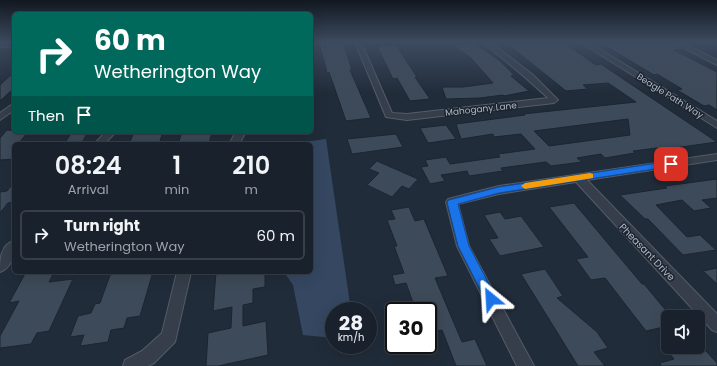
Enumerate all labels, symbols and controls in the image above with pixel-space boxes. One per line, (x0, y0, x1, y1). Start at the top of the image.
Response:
text: 60 m (94, 21, 166, 60)
icon: right (28, 28, 80, 80)
text: Wetherington Way (94, 59, 261, 84)
street label: Beagle Path Way (635, 71, 705, 121)
street label: Mahogany Lane (445, 99, 518, 119)
icon: arrive (73, 104, 95, 126)
text: Then (28, 105, 65, 126)
pin (654, 147, 688, 181)
text: 08:24 (55, 149, 122, 182)
text: 1 (173, 149, 181, 182)
text: 210 (232, 149, 270, 182)
icon: arrive (660, 153, 682, 175)
text: Arrival (68, 180, 109, 199)
text: min (164, 180, 189, 199)
text: m (244, 180, 258, 199)
text: Turn right (64, 215, 140, 236)
street label: Pheasant Drive (616, 220, 678, 284)
icon: right (30, 224, 52, 246)
text: 60 m (257, 225, 295, 246)
text: Wetherington Way (64, 237, 185, 256)
position arrow (470, 278, 512, 320)
speed limit sign: 30 (385, 302, 437, 354)
text: 28 (339, 309, 363, 337)
map controls (661, 310, 705, 354)
button: sound (661, 310, 705, 354)
text: km/h (338, 330, 364, 345)

